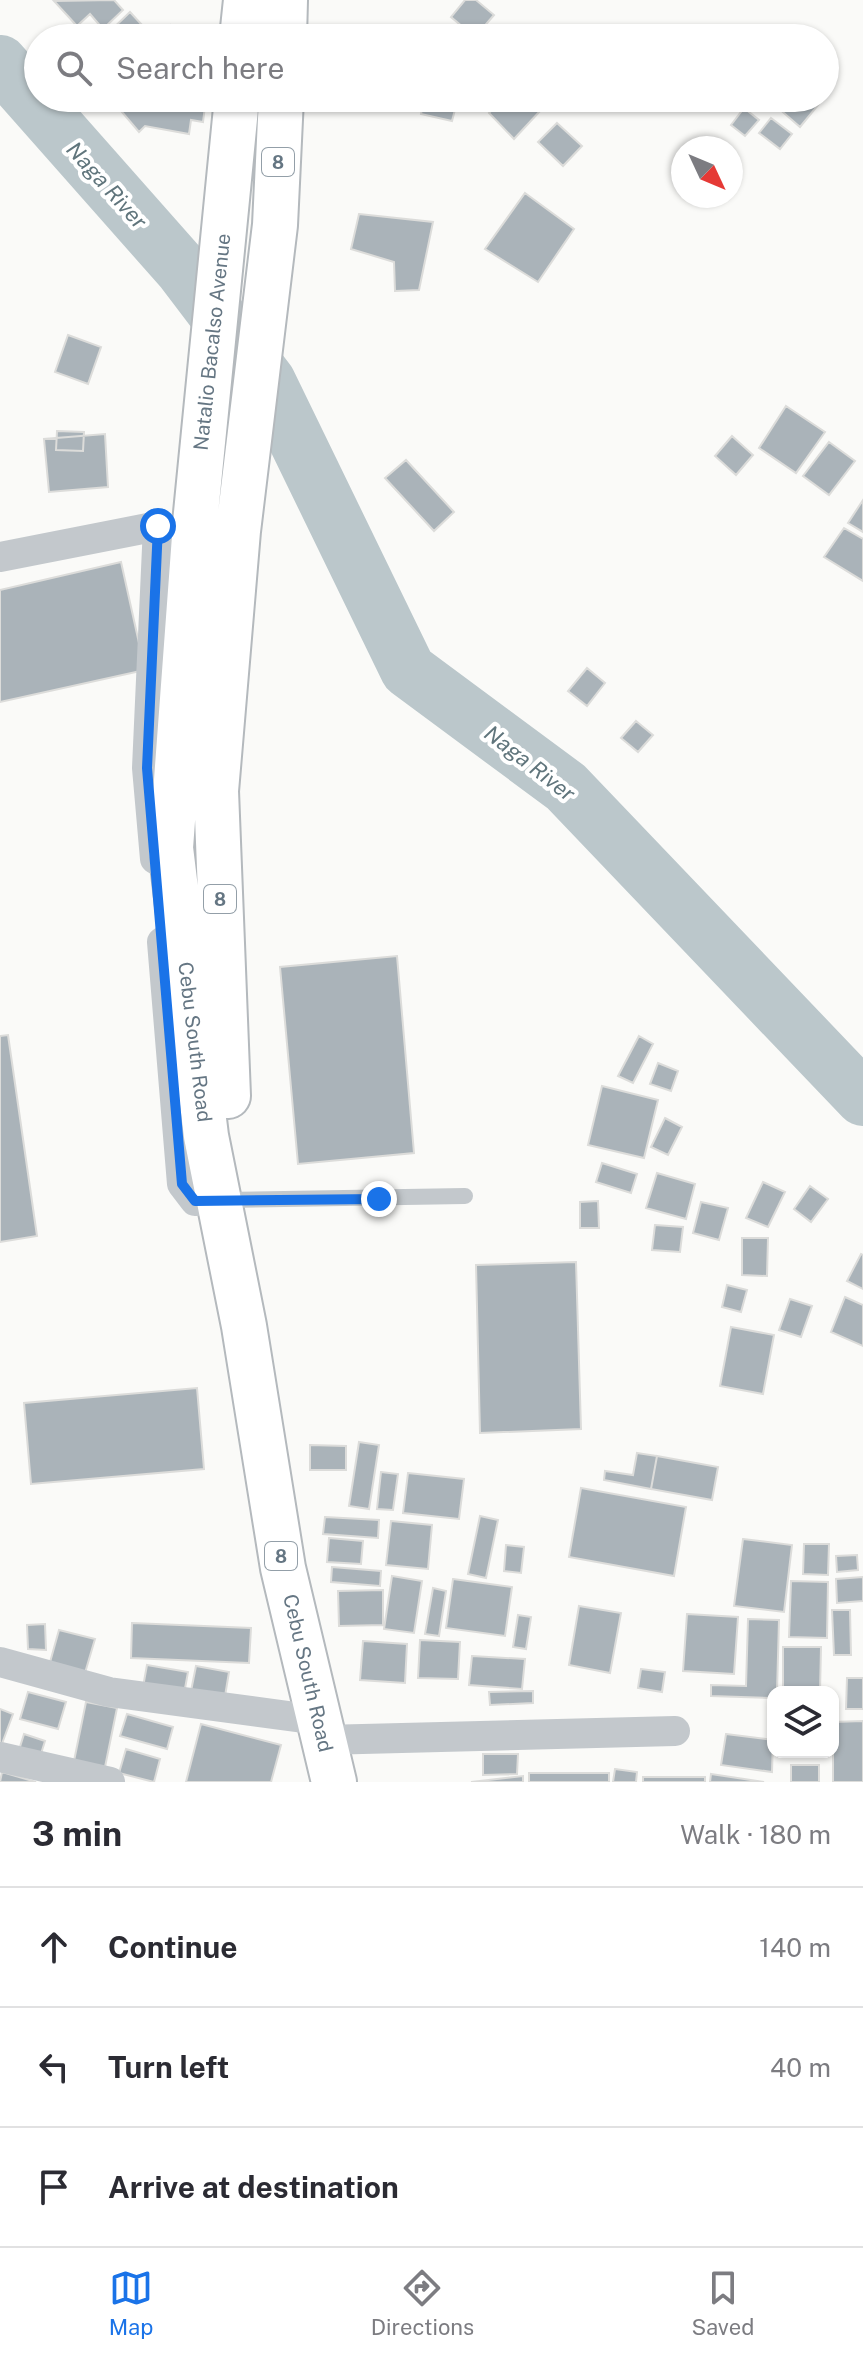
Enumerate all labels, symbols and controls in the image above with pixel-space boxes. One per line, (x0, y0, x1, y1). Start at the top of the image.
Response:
search box (24, 24, 839, 112)
icon: search (52, 46, 96, 90)
text: Search here (116, 50, 284, 86)
water label: Naga River (61, 136, 153, 234)
north arrow (671, 136, 743, 208)
road number: 8 (262, 148, 294, 176)
street label: Natalio Bacalso Avenue (189, 232, 235, 452)
route start (140, 508, 176, 544)
water label: Naga River (480, 720, 581, 807)
road number: 8 (204, 885, 236, 913)
street label: Cebu South Road (173, 961, 217, 1123)
route end (361, 1181, 397, 1217)
road number: 8 (265, 1542, 297, 1570)
street label: Cebu South Road (278, 1592, 338, 1754)
map controls (767, 1686, 839, 1758)
button: layers (767, 1686, 839, 1758)
text: 3 min (32, 1814, 122, 1854)
text: Walk · 180 m (680, 1819, 831, 1850)
icon: ahead (32, 1925, 76, 1969)
text: Continue (108, 1929, 238, 1965)
text: 140 m (759, 1932, 831, 1963)
icon: left (32, 2045, 76, 2089)
text: Turn left (108, 2049, 229, 2085)
text: 40 m (770, 2052, 831, 2083)
icon: arrive (32, 2165, 76, 2209)
text: Arrive at destination (108, 2169, 399, 2205)
tab: Map (109, 2266, 153, 2340)
tab: Directions (371, 2266, 474, 2340)
tab: Saved (691, 2266, 754, 2340)

